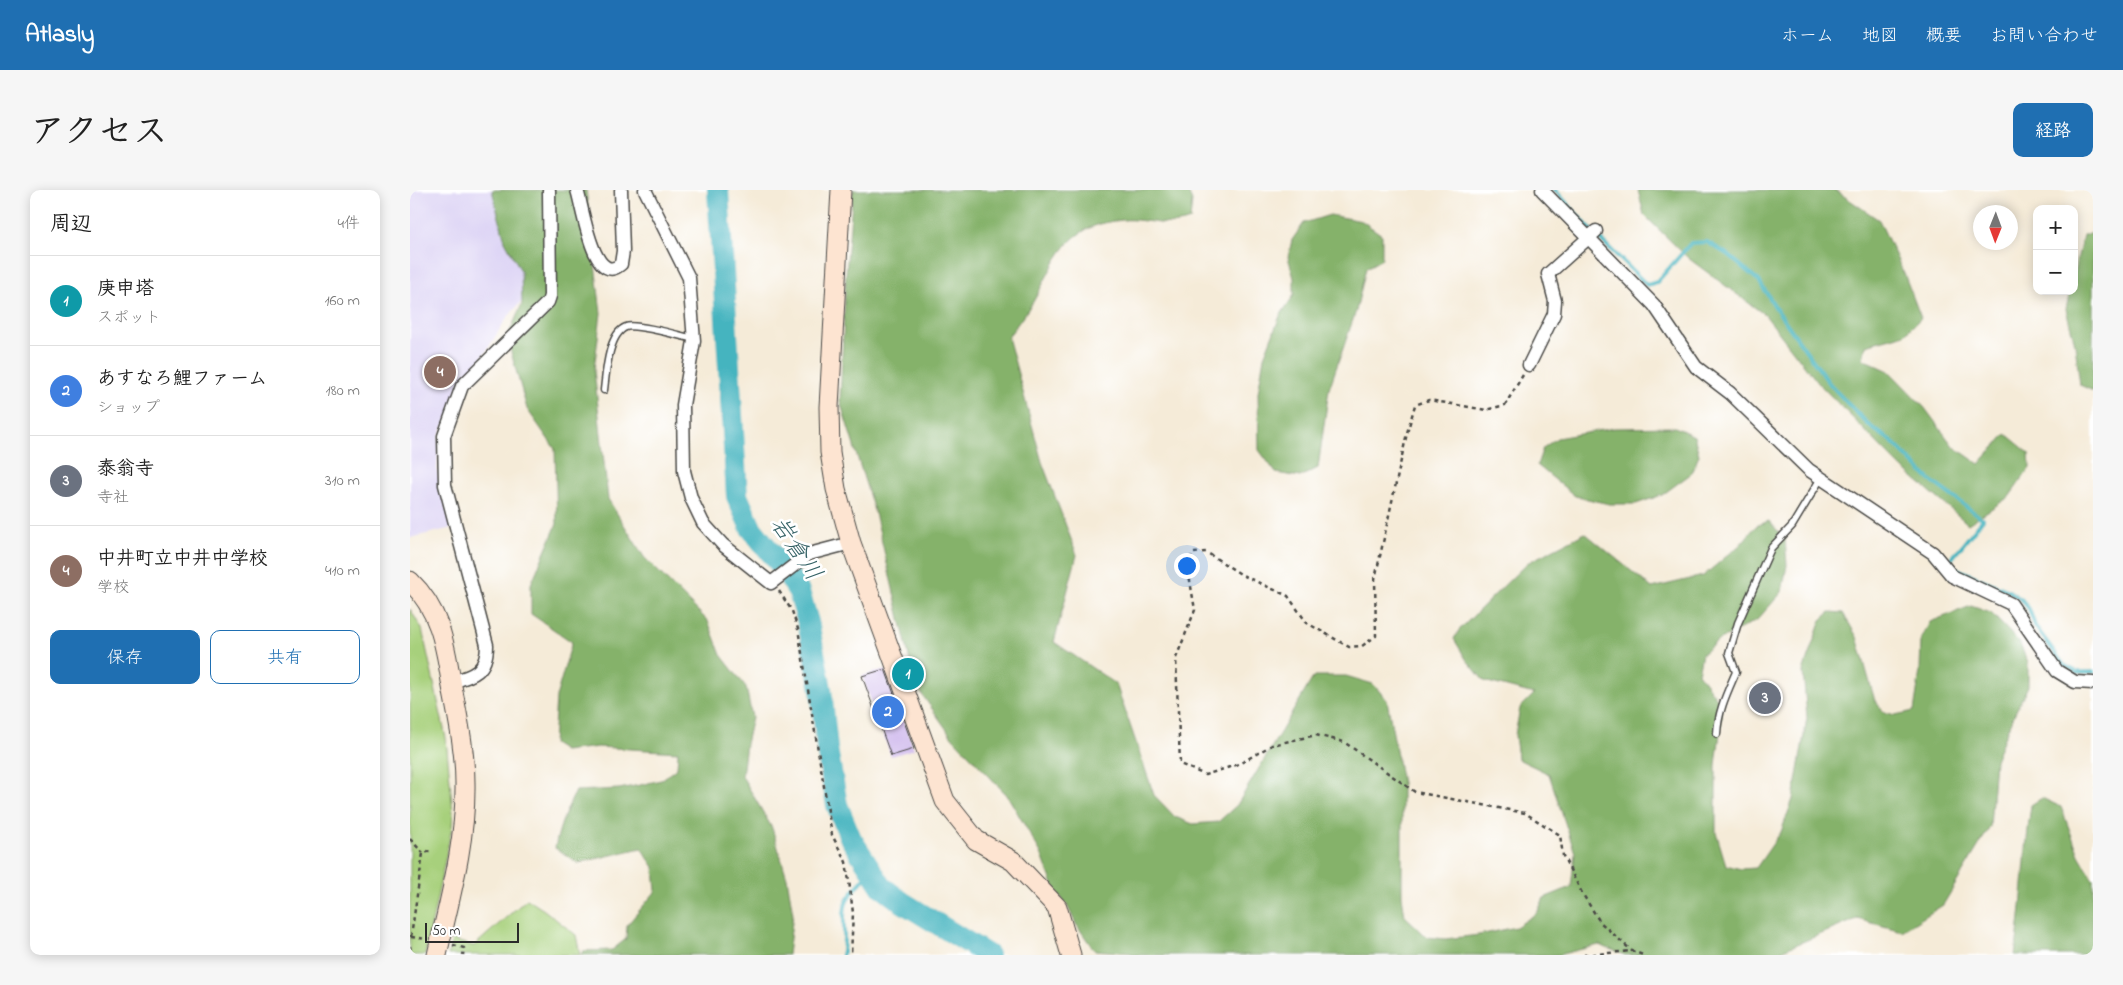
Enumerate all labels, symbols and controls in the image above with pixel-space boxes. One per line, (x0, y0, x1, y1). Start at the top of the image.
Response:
text: Atlasly (25, 18, 94, 53)
text: ホーム (1781, 24, 1834, 50)
text: 地図 (1862, 24, 1898, 50)
text: 概要 (1926, 24, 1962, 50)
text: お問い合わせ (1990, 24, 2098, 50)
button: 経路 (2013, 103, 2093, 157)
text: アクセス (30, 108, 168, 159)
north arrow (1973, 205, 2018, 250)
map controls (2033, 205, 2078, 295)
button: + (2033, 205, 2078, 250)
text: 周辺 (50, 210, 92, 240)
text: 4件 (337, 212, 360, 236)
button: − (2033, 250, 2078, 295)
text: 庚申塔 (97, 276, 154, 303)
text: 1 (63, 289, 69, 313)
text: 160 m (325, 289, 360, 313)
text: スポット (97, 306, 161, 330)
pin: 4 (424, 353, 456, 391)
text: あすなろ鯉ファーム (97, 366, 267, 393)
text: 2 (62, 379, 70, 403)
text: 180 m (326, 379, 360, 403)
text: ショップ (97, 396, 160, 420)
text: 泰翁寺 (97, 456, 154, 483)
text: 3 (63, 469, 69, 493)
text: 310 m (325, 469, 360, 493)
text: 寺社 (97, 486, 129, 510)
water label: 岩倉川 (760, 510, 830, 589)
text: 中井町立中井中学校 (97, 546, 268, 573)
your location (1174, 553, 1200, 579)
text: 4 (63, 559, 69, 583)
text: 410 m (325, 559, 360, 583)
text: 学校 (97, 576, 129, 600)
button: 保存 (50, 630, 200, 684)
button: 共有 (210, 630, 360, 684)
pin: 1 (892, 655, 924, 693)
pin: 3 (1749, 679, 1781, 717)
pin: 2 (872, 693, 904, 731)
scale bar (425, 920, 519, 943)
text: 50 m (432, 921, 460, 942)

